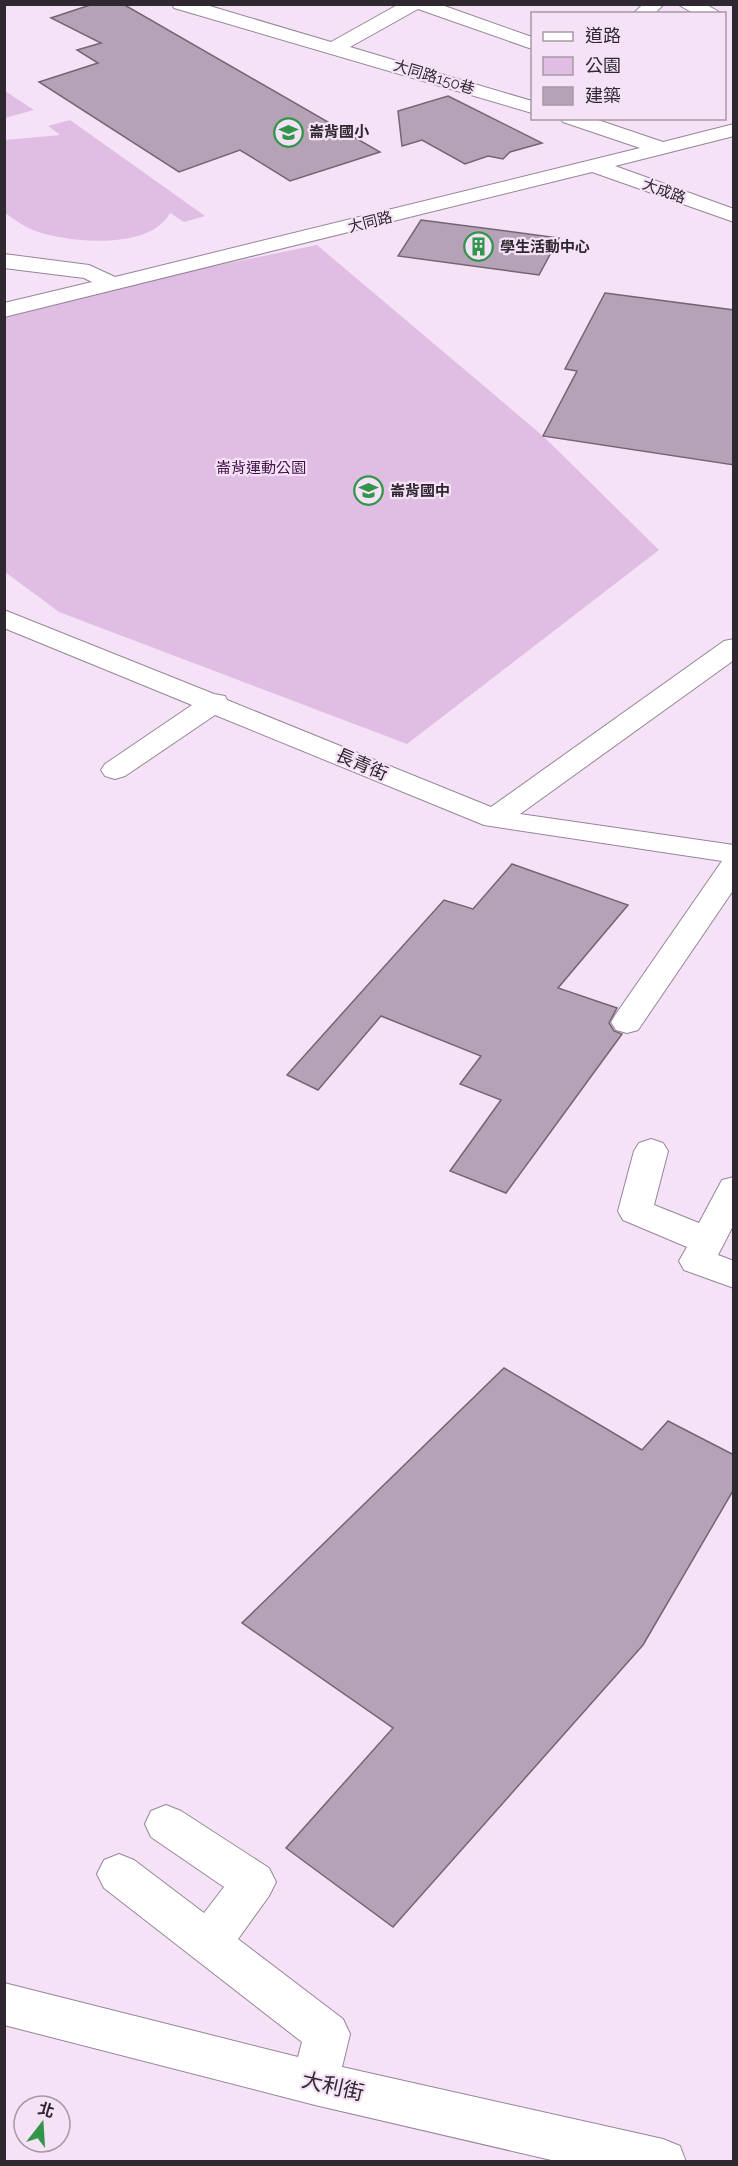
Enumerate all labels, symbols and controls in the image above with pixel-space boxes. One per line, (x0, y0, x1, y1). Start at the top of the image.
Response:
legend (531, 12, 726, 120)
text: 道路 (585, 25, 621, 46)
text: 公園 (585, 55, 621, 76)
street label: 大同路150巷 (391, 56, 477, 98)
text: 建築 (585, 85, 621, 106)
school or university icon: 崙背國小 (272, 116, 304, 148)
place label: 崙背國小 (309, 123, 370, 141)
street label: 大成路 (640, 175, 688, 207)
street label: 大同路 (346, 208, 394, 236)
building icon: 學生活動中心 (463, 231, 495, 263)
place label: 學生活動中心 (500, 238, 590, 256)
park label: 崙背運動公園 (216, 459, 306, 477)
school or university icon: 崙背國中 (353, 475, 385, 507)
place label: 崙背國中 (390, 482, 450, 500)
street label: 長青街 (333, 744, 391, 784)
street label: 大利街 (299, 2067, 367, 2105)
north arrow (12, 2094, 72, 2154)
text: 北 (36, 2099, 57, 2122)

